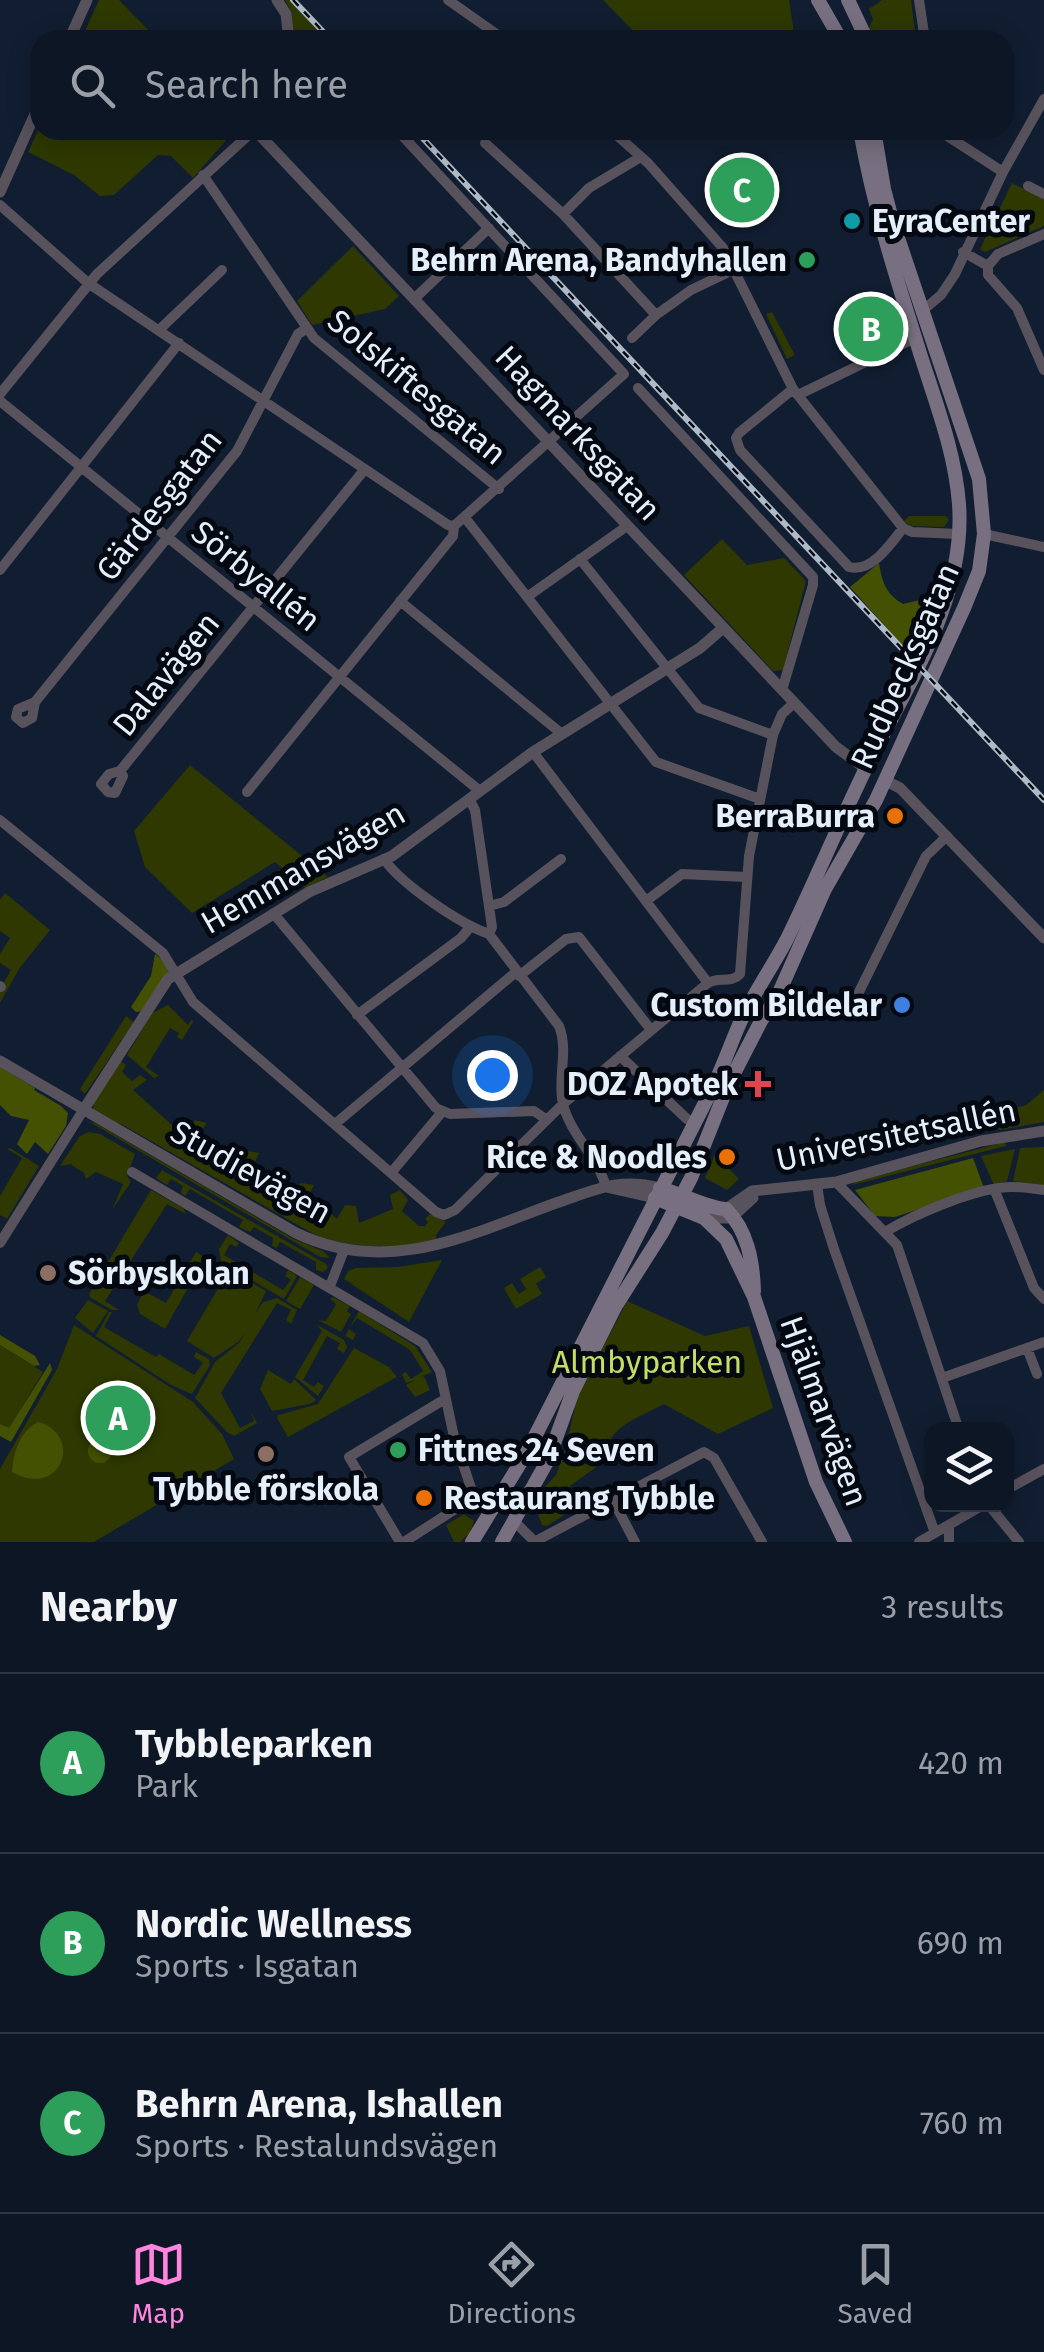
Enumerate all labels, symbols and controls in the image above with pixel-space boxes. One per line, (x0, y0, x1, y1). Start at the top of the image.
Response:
search box (30, 30, 1014, 140)
icon: search (65, 58, 120, 113)
text: Search here (145, 62, 348, 108)
pin: C (710, 152, 774, 228)
place label: EyraCenter (872, 202, 1030, 240)
marker: EyraCenter (841, 210, 863, 232)
place label: Behrn Arena, Bandyhallen (410, 241, 787, 279)
marker: Behrn Arena, Bandyhallen (796, 249, 818, 271)
pin: B (838, 292, 904, 366)
street label: Solskiftesgatan (320, 301, 514, 473)
street label: Hagmarksgatan (487, 338, 669, 528)
street label: Gärdesgatan (88, 422, 230, 588)
street label: Sörbyallén (184, 513, 328, 639)
street label: Rudbecksgatan (843, 557, 967, 775)
street label: Dalavägen (105, 604, 227, 744)
street label: Hemmansvägen (194, 794, 412, 942)
place label: BerraBurra (715, 797, 875, 835)
marker: BerraBurra (884, 805, 906, 827)
place label: Custom Bildelar (651, 986, 882, 1024)
marker: Custom Bildelar (891, 994, 913, 1016)
your location (467, 1050, 518, 1101)
place label: DOZ Apotek (567, 1065, 738, 1103)
marker: DOZ Apotek (747, 1073, 769, 1095)
street label: Universitetsallén (773, 1091, 1019, 1179)
street label: Studievägen (164, 1112, 338, 1232)
place label: Rice & Noodles (486, 1138, 707, 1176)
marker: Rice & Noodles (716, 1146, 738, 1168)
place label: Sörbyskolan (68, 1254, 250, 1292)
marker: Sörbyskolan (37, 1262, 59, 1284)
street label: Hjälmarvägen (772, 1311, 876, 1511)
park label: Almbyparken (552, 1343, 742, 1381)
pin: A (86, 1380, 150, 1456)
map controls (924, 1422, 1014, 1512)
button: layers (924, 1422, 1014, 1512)
place label: Fittnes 24 Seven (418, 1431, 655, 1469)
marker: Fittnes 24 Seven (387, 1439, 409, 1461)
marker: Tybble förskola (255, 1443, 277, 1465)
place label: Tybble förskola (153, 1470, 379, 1508)
place label: Restaurang Tybble (444, 1479, 715, 1517)
marker: Restaurang Tybble (413, 1487, 435, 1509)
text: Nearby (40, 1582, 177, 1632)
text: 3 results (881, 1588, 1004, 1626)
text: Tybbleparken (135, 1721, 373, 1767)
text: A (63, 1744, 82, 1782)
text: 420 m (918, 1744, 1004, 1782)
text: Park (135, 1767, 198, 1805)
text: Nordic Wellness (135, 1901, 412, 1947)
text: B (63, 1924, 82, 1962)
text: 690 m (917, 1924, 1004, 1962)
text: Sports · Isgatan (135, 1947, 359, 1985)
text: Behrn Arena, Ishallen (135, 2081, 503, 2127)
text: C (63, 2104, 82, 2142)
text: 760 m (920, 2104, 1004, 2142)
text: Sports · Restalundsvägen (135, 2127, 498, 2165)
tab: Map (131, 2237, 186, 2330)
tab: Directions (447, 2237, 576, 2330)
tab: Saved (837, 2237, 913, 2330)

